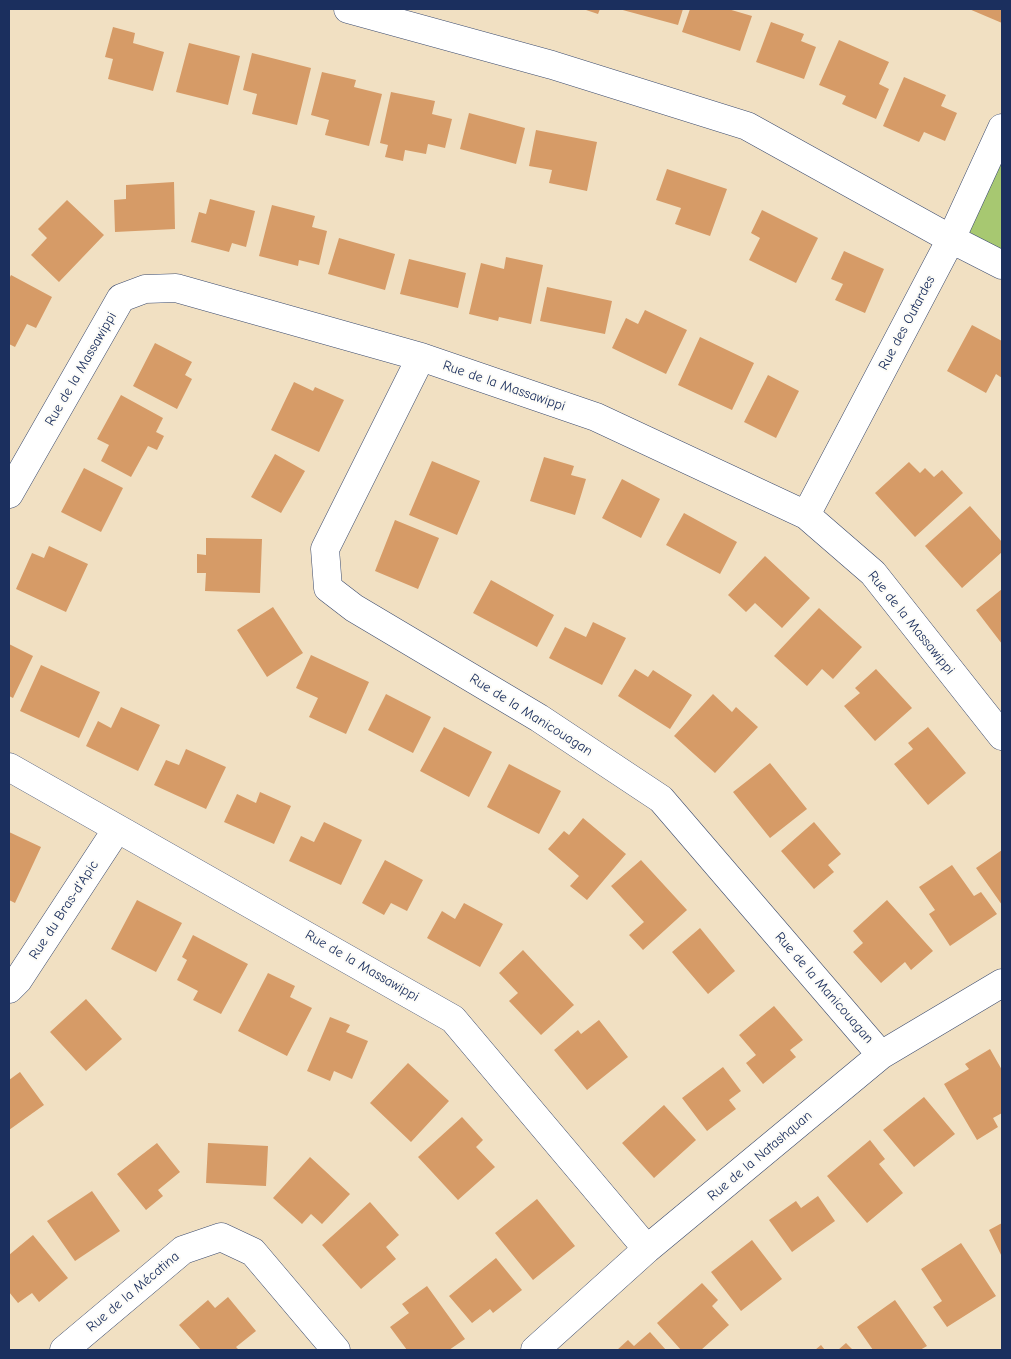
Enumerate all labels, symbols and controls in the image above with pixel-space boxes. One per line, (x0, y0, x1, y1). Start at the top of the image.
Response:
street label: Rue des Outardes (875, 273, 939, 373)
street label: Rue de la Massawippi (42, 309, 120, 429)
street label: Rue de la Massawippi (440, 357, 568, 415)
street label: Rue de la Massawippi (864, 568, 958, 678)
street label: Rue de la Manicouagan (466, 670, 596, 760)
street label: Rue du Bras-d'Apic (26, 857, 102, 963)
street label: Rue de la Massawippi (302, 927, 422, 1005)
street label: Rue de la Manicouagan (771, 929, 877, 1047)
street label: Rue de la Natashquan (704, 1107, 816, 1205)
street label: Rue de la Mécatina (83, 1248, 183, 1336)

